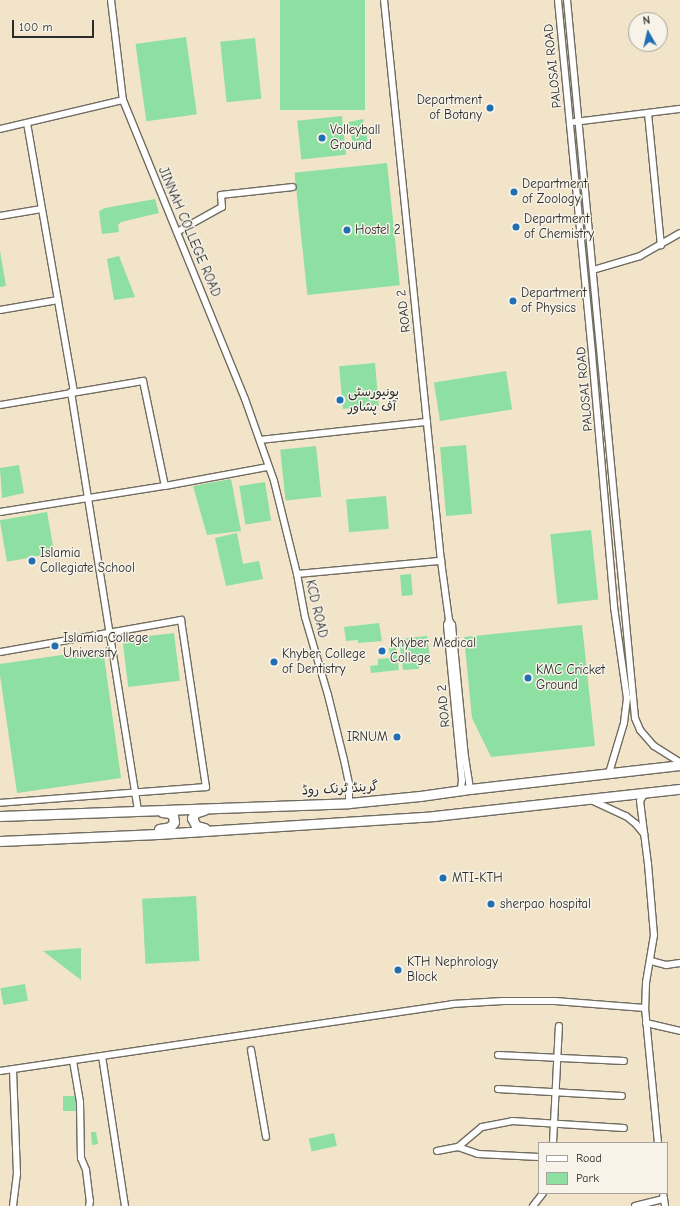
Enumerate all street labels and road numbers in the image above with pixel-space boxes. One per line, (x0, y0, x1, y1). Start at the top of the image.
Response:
street label: PALOSAI ROAD (541, 23, 565, 109)
street label: JINNAH COLLEGE ROAD (155, 165, 223, 299)
street label: ROAD 2 (394, 289, 414, 333)
street label: PALOSAI ROAD (574, 346, 596, 432)
street label: KCD ROAD (302, 578, 330, 640)
street label: ROAD 2 (434, 684, 454, 728)
street label: گرینڈ ٹرنک روڈ (301, 779, 379, 799)

